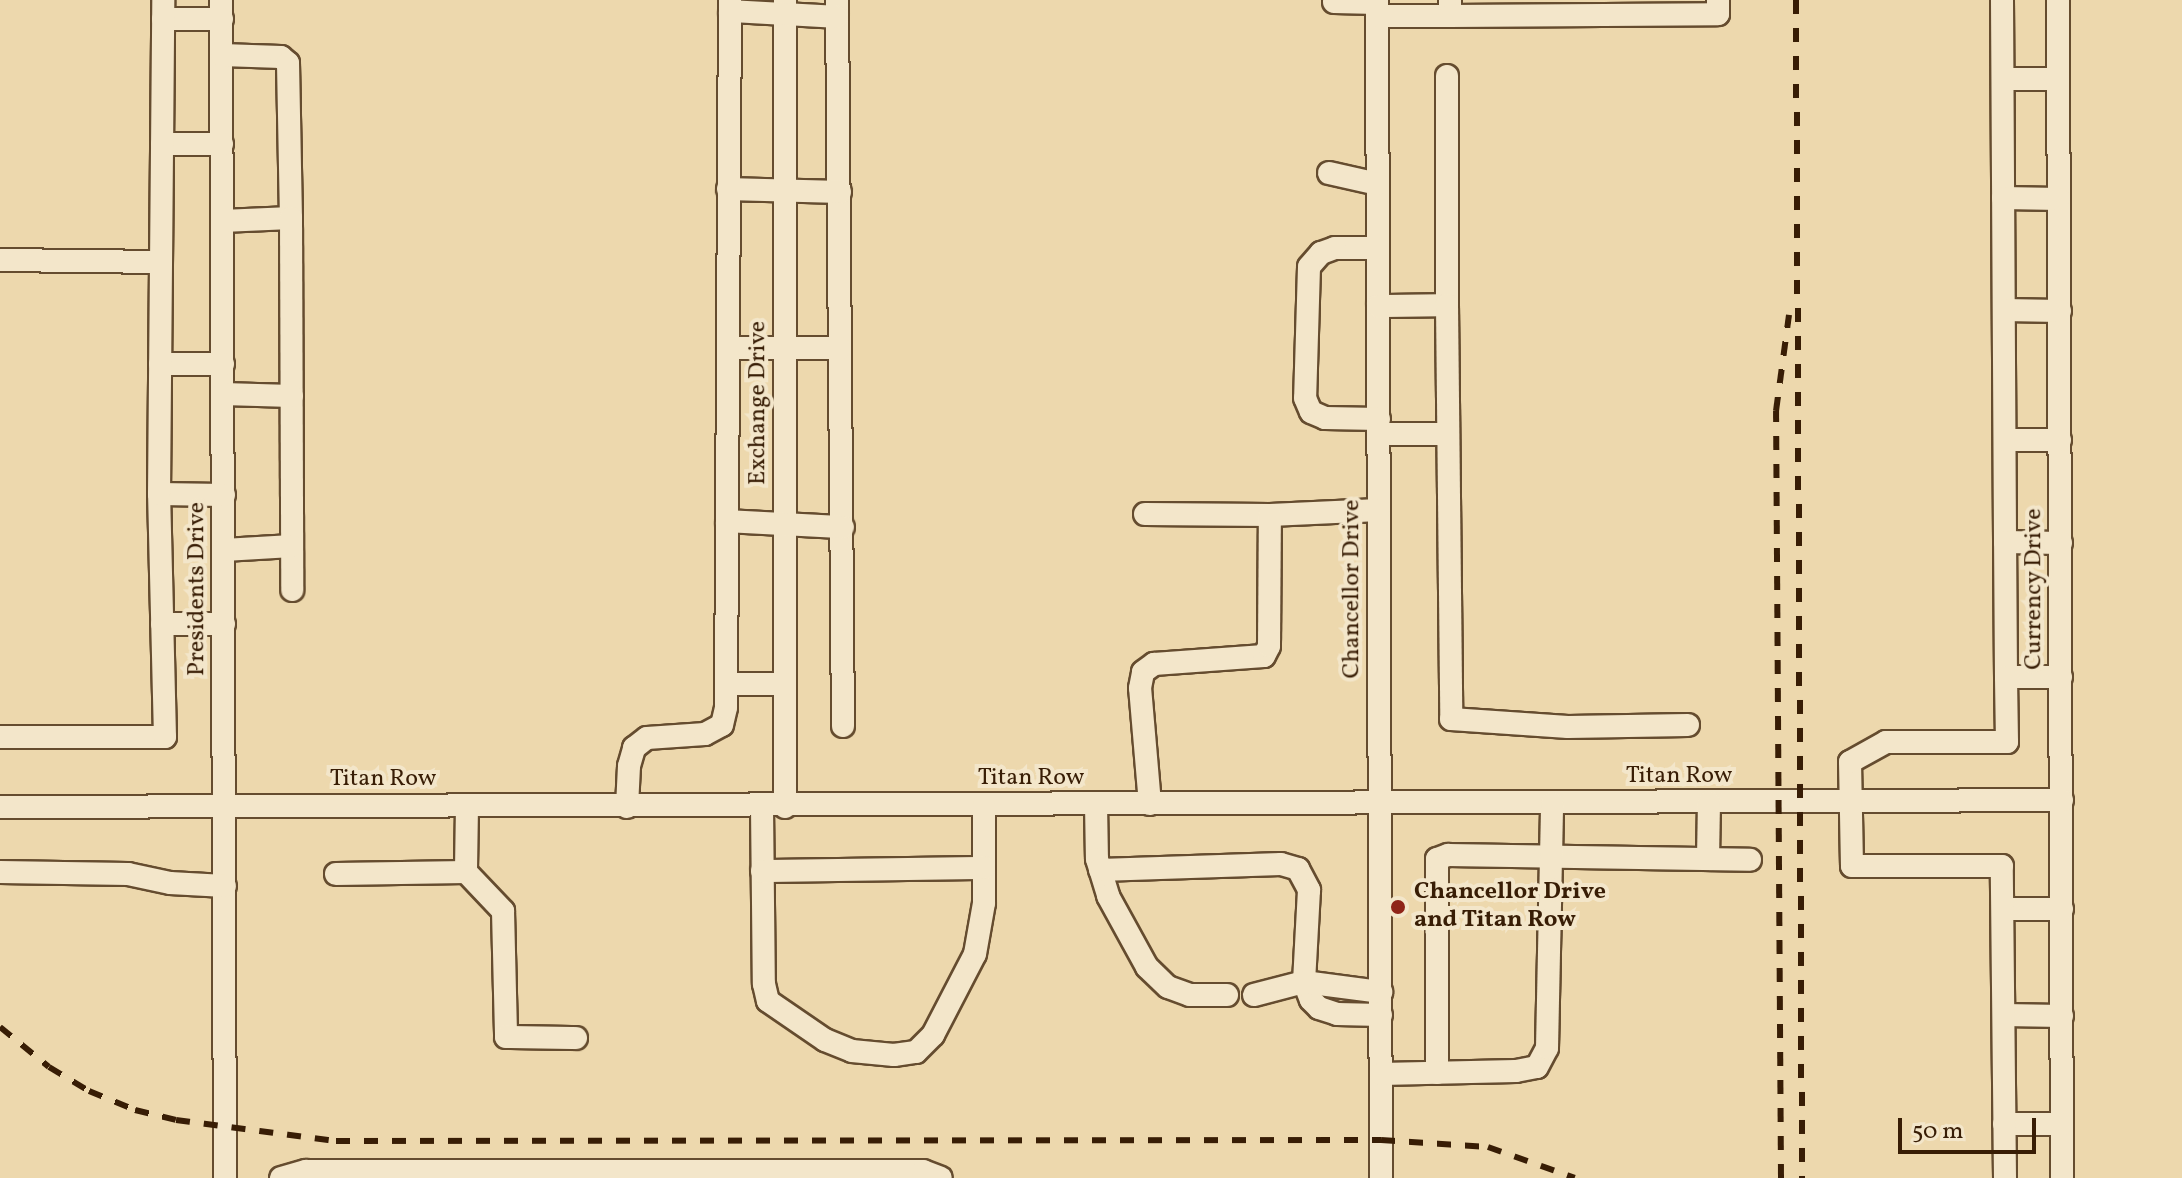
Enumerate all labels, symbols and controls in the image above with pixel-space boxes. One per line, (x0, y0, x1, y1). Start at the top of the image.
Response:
street label: Exchange Drive (745, 321, 773, 485)
street label: Chancellor Drive (1339, 500, 1367, 678)
street label: Presidents Drive (184, 502, 212, 676)
street label: Currency Drive (2021, 508, 2049, 670)
street label: Titan Row (1626, 763, 1732, 791)
street label: Titan Row (978, 765, 1084, 793)
street label: Titan Row (330, 766, 436, 794)
place label: Chancellor Drive and Titan Row (1414, 879, 1606, 935)
marker: Chancellor Drive and Titan Row (1389, 898, 1407, 916)
scale bar (1902, 1102, 2040, 1152)
text: 50 m (1912, 1115, 1964, 1149)

